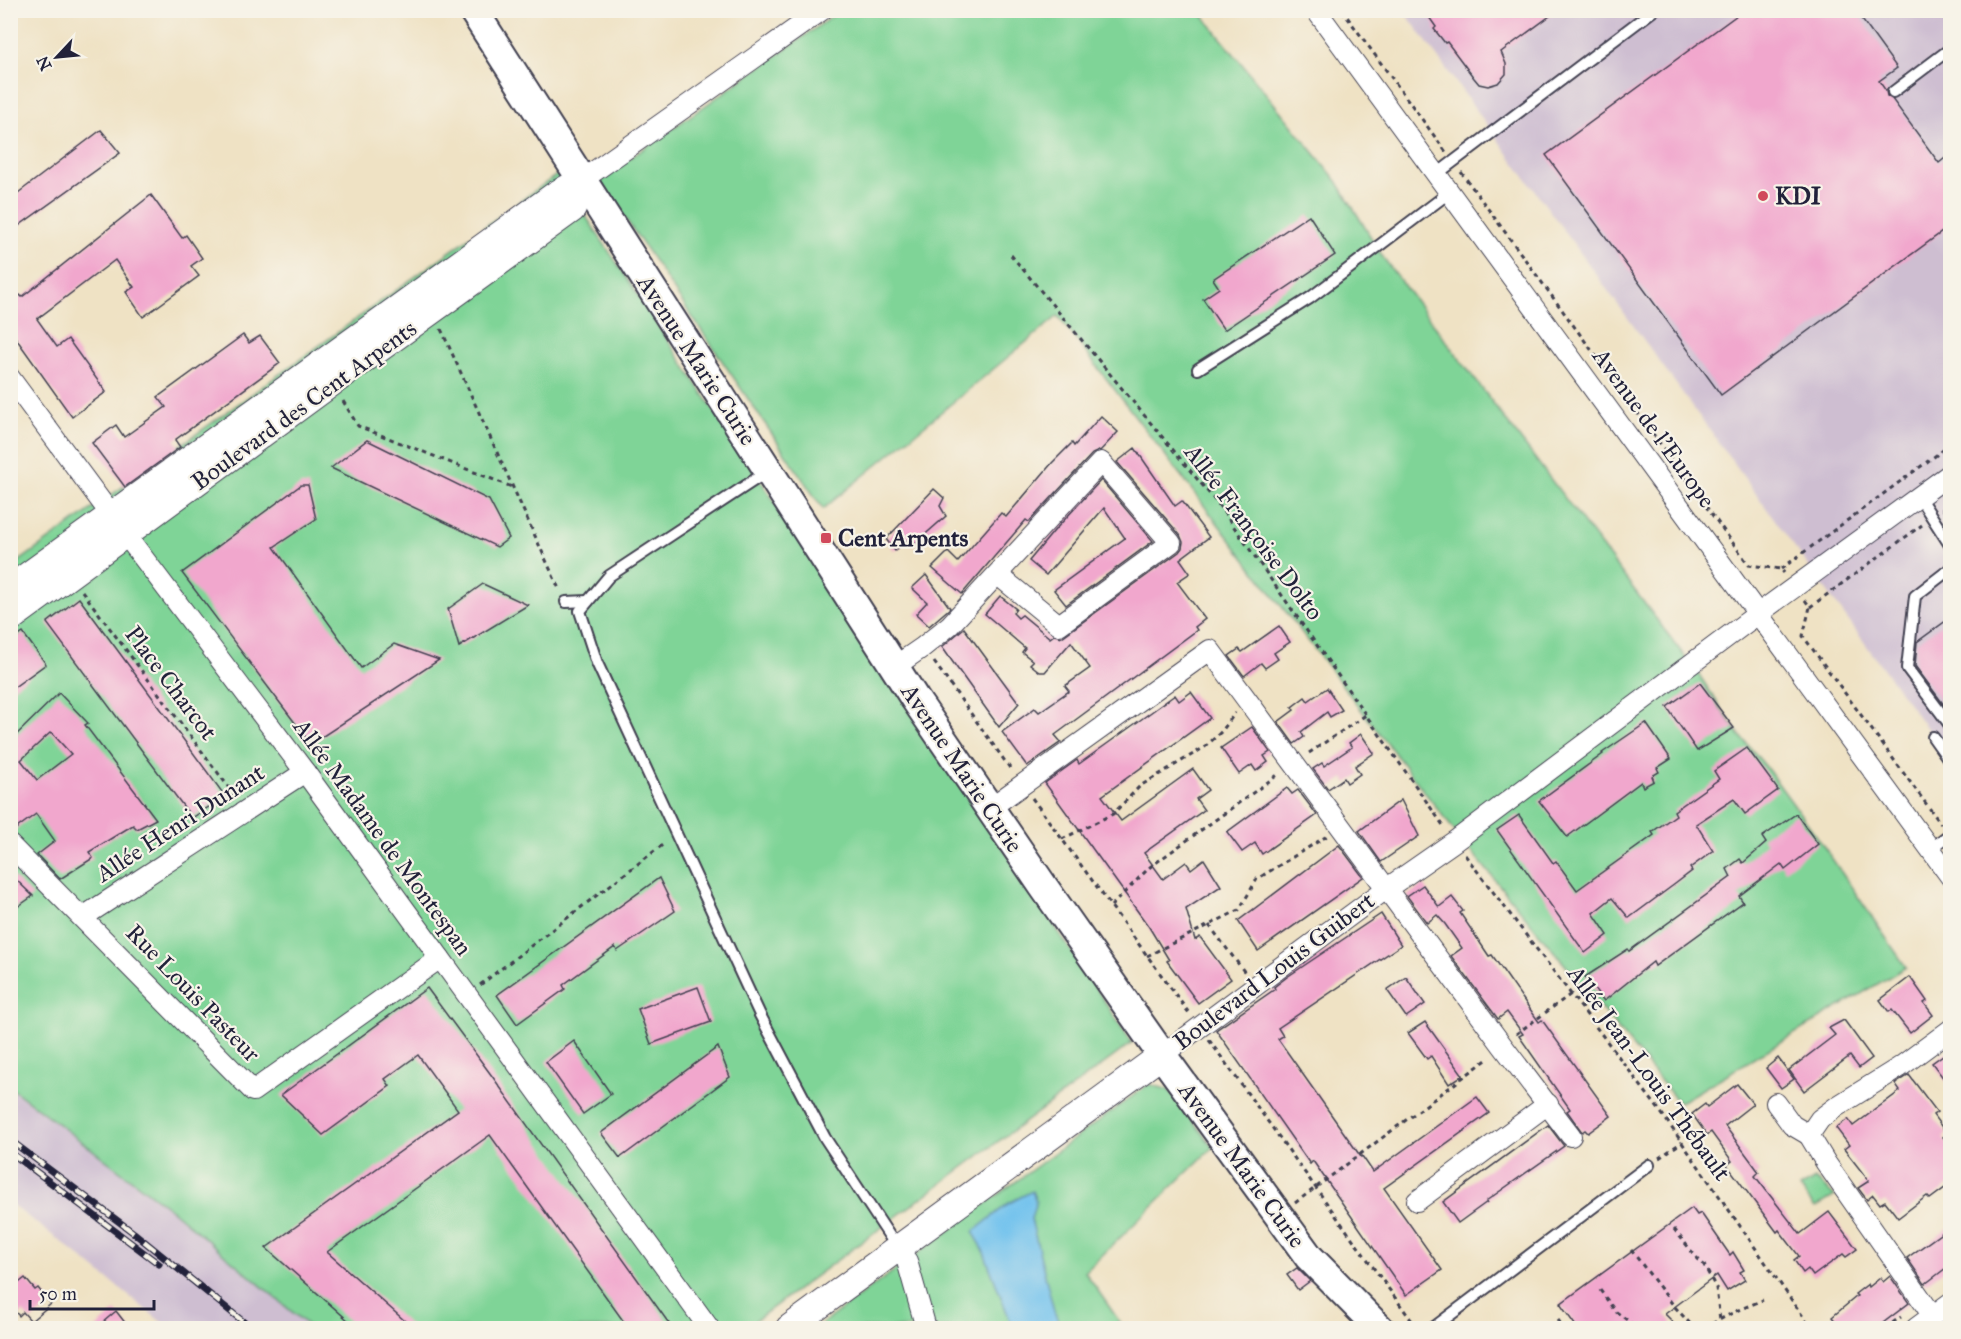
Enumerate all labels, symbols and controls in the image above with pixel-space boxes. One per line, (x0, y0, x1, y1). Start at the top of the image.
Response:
north arrow (27, 27, 87, 87)
text: N (32, 53, 55, 74)
place label: KDI (1775, 181, 1821, 211)
marker: KDI (1756, 189, 1770, 203)
street label: Avenue Marie Curie (630, 268, 763, 451)
street label: Boulevard des Cent Arpents (186, 313, 422, 497)
street label: Avenue de l'Europe (1585, 341, 1722, 514)
street label: Allée Françoise Dolto (1177, 437, 1330, 626)
place label: Cent Arpents (838, 523, 968, 553)
marker: Cent Arpents (819, 531, 833, 545)
street label: Place Charcot (118, 620, 224, 746)
street label: Avenue Marie Curie (894, 677, 1030, 858)
street label: Allée Madame de Montespan (286, 712, 479, 961)
street label: Allée Henri Dunant (89, 757, 270, 889)
street label: Boulevard Louis Guibert (1167, 885, 1381, 1056)
street label: Rue Louis Pasteur (120, 918, 266, 1068)
street label: Allée Jean-Louis Thébault (1560, 959, 1738, 1187)
street label: Avenue Marie Curie (1171, 1076, 1312, 1254)
scale bar (30, 1273, 154, 1311)
text: 50 m (39, 1283, 77, 1305)

